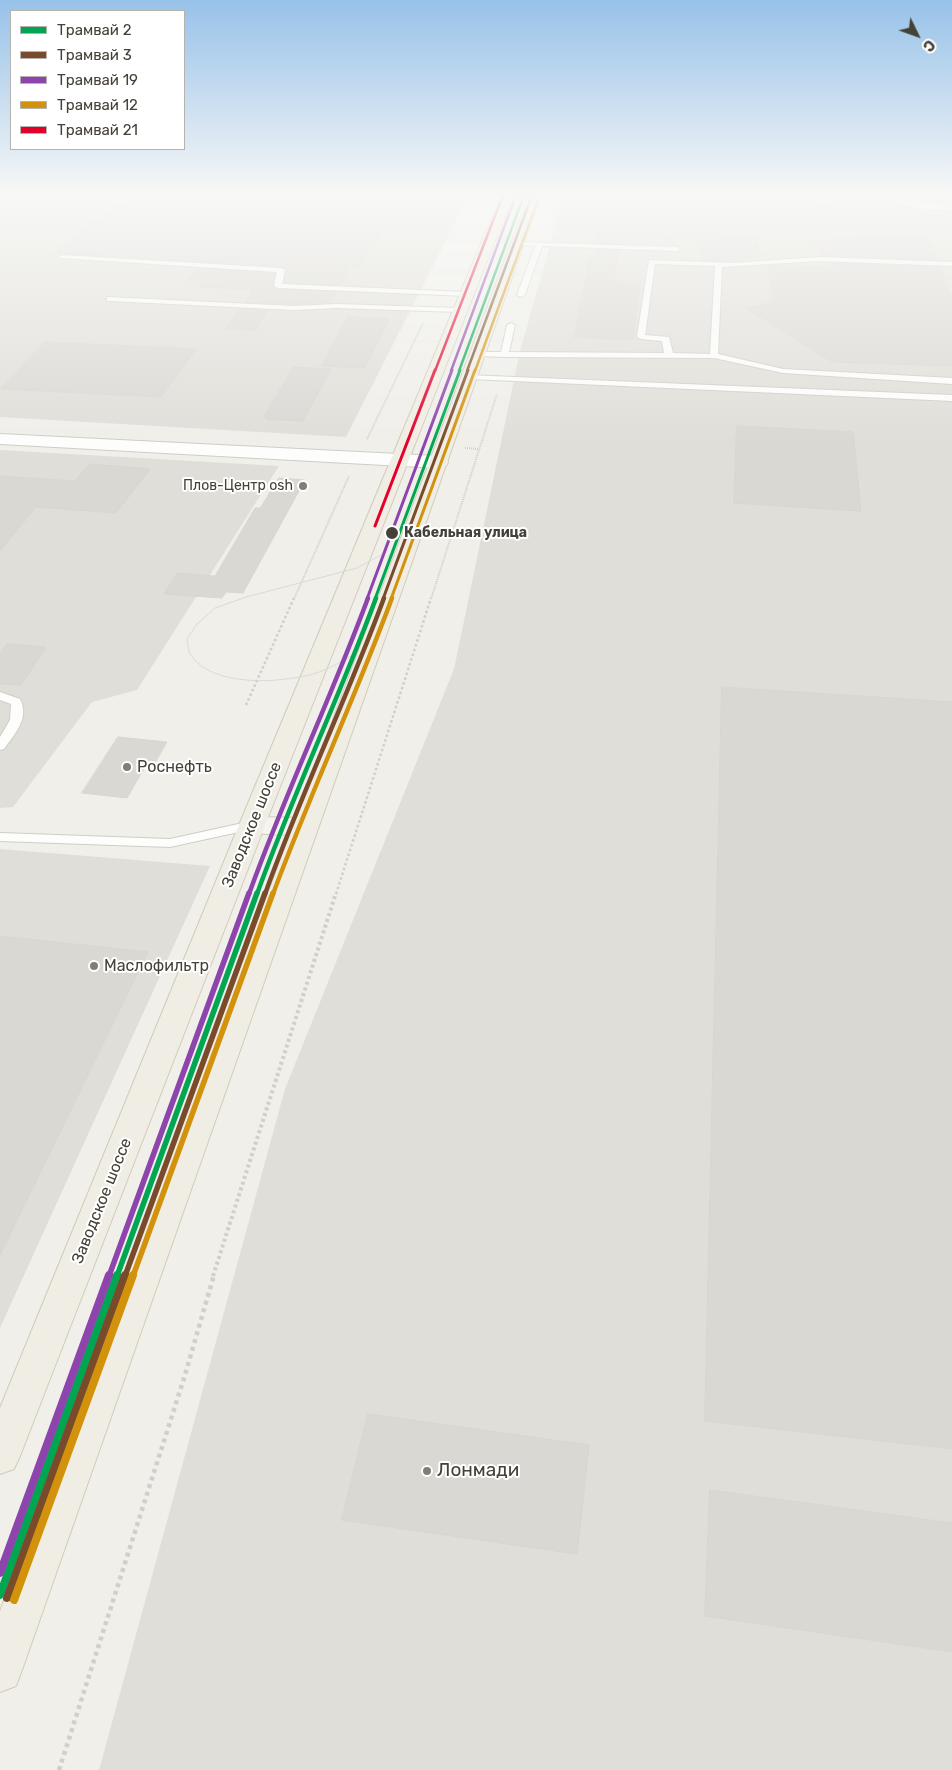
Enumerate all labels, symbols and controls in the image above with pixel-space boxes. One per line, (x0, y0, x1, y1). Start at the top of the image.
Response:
legend (10, 10, 185, 150)
north arrow (892, 10, 942, 60)
text: Трамвай 2 (57, 21, 131, 39)
text: С (919, 36, 938, 55)
text: Трамвай 3 (57, 46, 132, 64)
text: Трамвай 19 (57, 71, 138, 89)
text: Трамвай 12 (57, 96, 138, 114)
text: Трамвай 21 (57, 121, 138, 139)
place label: Плов-Центр osh (183, 478, 293, 494)
marker: Плов-Центр osh (297, 480, 309, 492)
marker: Кабельная улица (384, 525, 400, 541)
place label: Кабельная улица (404, 525, 527, 541)
place label: Роснефть (137, 757, 212, 777)
street label: Заводское шоссе (218, 759, 286, 891)
marker: Роснефть (121, 761, 133, 773)
place label: Маслофильтр (104, 956, 209, 976)
marker: Маслофильтр (88, 960, 100, 972)
street label: Заводское шоссе (68, 1135, 136, 1267)
place label: Лонмади (437, 1460, 519, 1482)
marker: Лонмади (421, 1465, 433, 1477)

